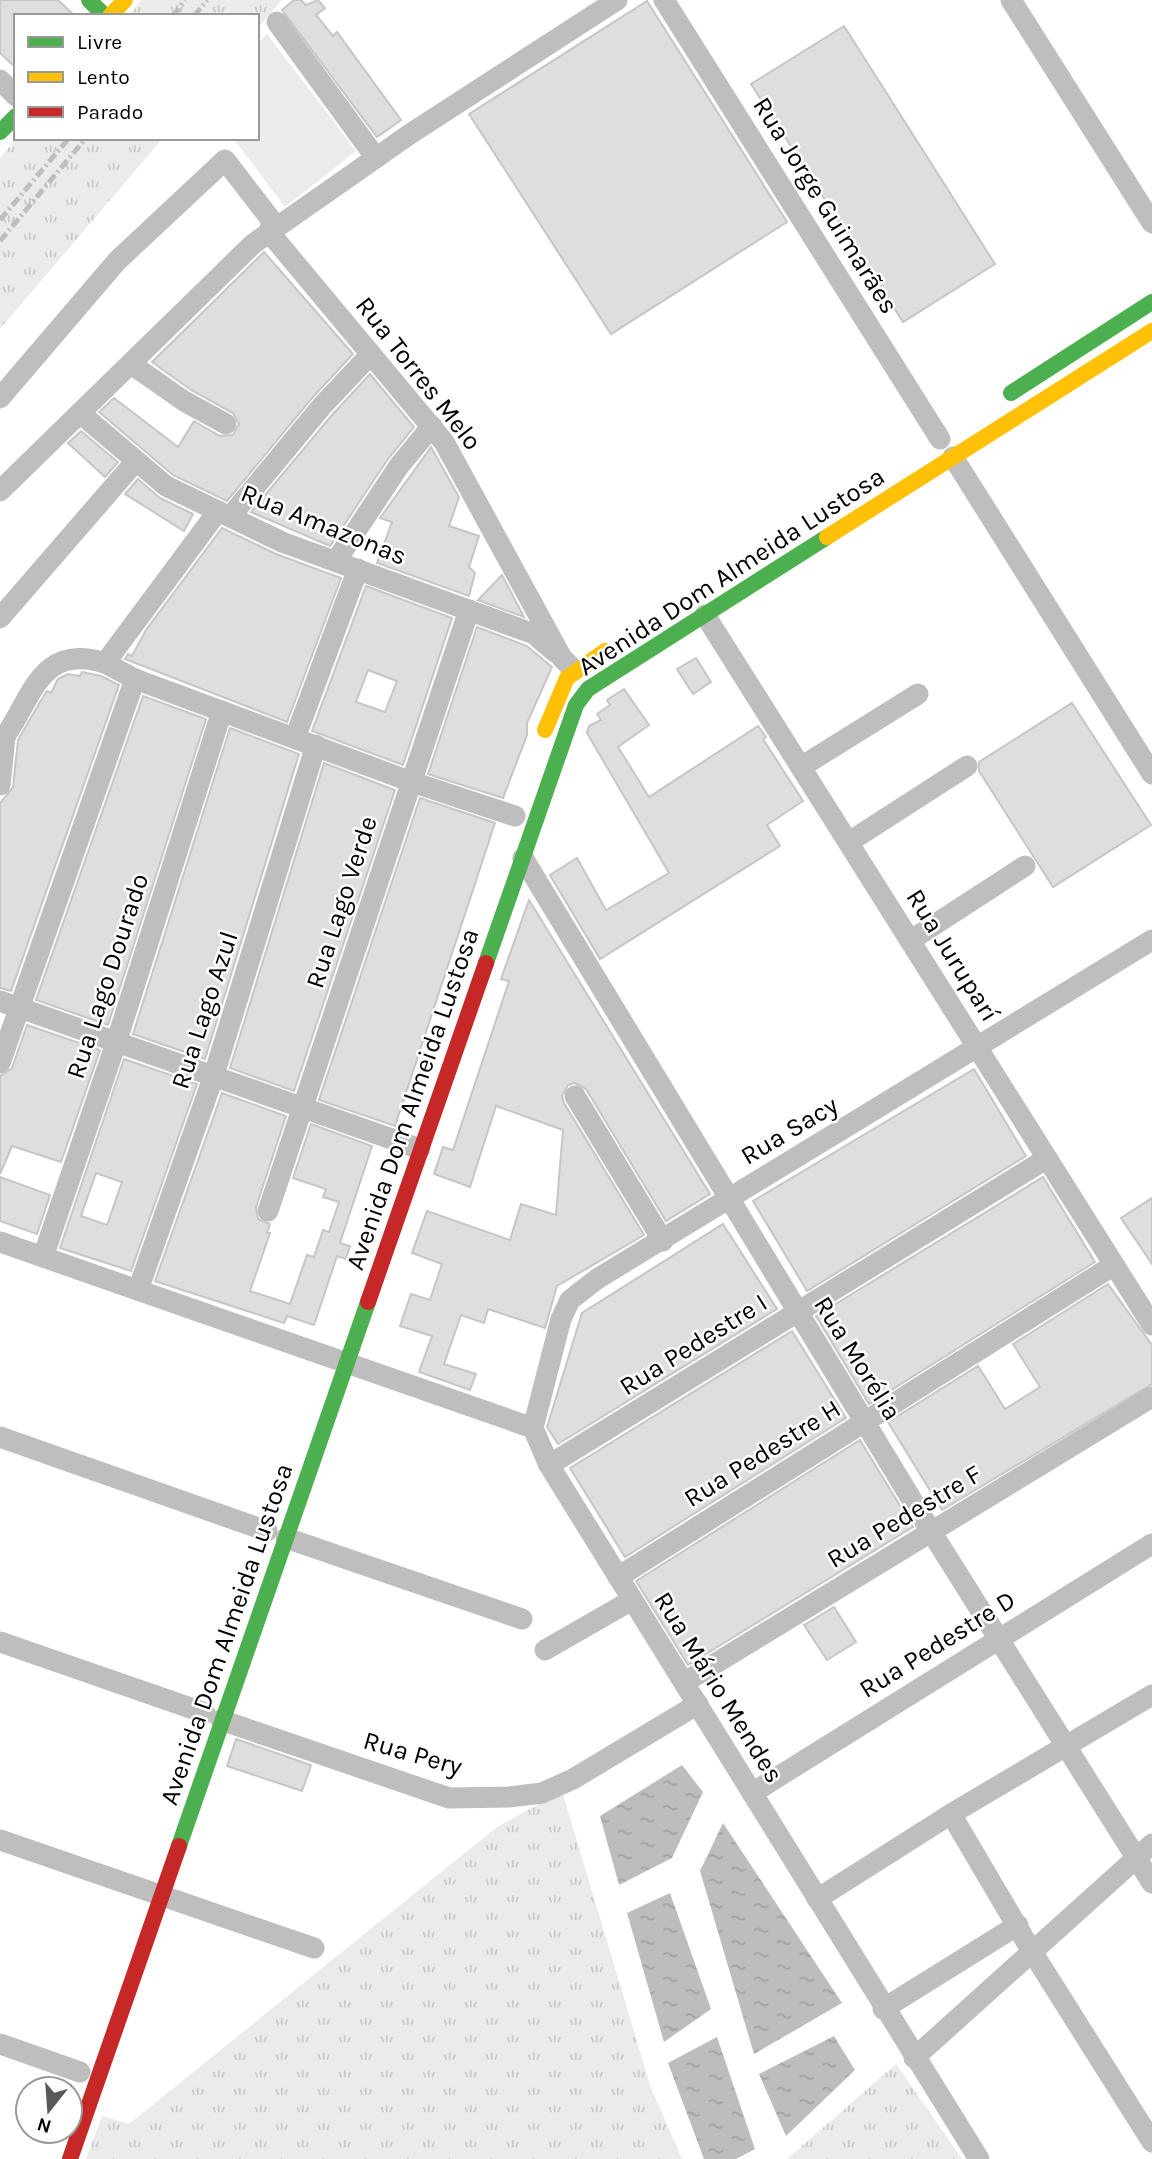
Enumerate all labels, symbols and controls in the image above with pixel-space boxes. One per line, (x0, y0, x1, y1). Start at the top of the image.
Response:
legend (14, 14, 259, 140)
text: Livre (77, 30, 122, 54)
text: Lento (77, 65, 130, 89)
street label: Rua Jorge Guimarães (746, 91, 905, 319)
text: Parado (77, 100, 143, 124)
street label: Rua Torres Melo (349, 290, 488, 456)
street label: Avenida Dom Almeida Lustosa (572, 461, 890, 682)
street label: Rua Amazonas (236, 477, 411, 572)
street label: Rua Lago Verde (299, 812, 384, 992)
street label: Rua Lago Dourado (60, 870, 155, 1083)
street label: Rua Juruparí (900, 883, 1006, 1027)
street label: Avenida Dom Almeida Lustosa (339, 924, 486, 1274)
street label: Rua Lago Azul (164, 927, 245, 1093)
street label: Rua Sacy (735, 1089, 843, 1171)
street label: Rua Pedestre I (614, 1287, 773, 1402)
street label: Rua Morélia (807, 1290, 908, 1426)
street label: Rua Pedestre H (678, 1393, 846, 1514)
street label: Rua Pedestre F (821, 1458, 987, 1575)
street label: Avenida Dom Almeida Lustosa (153, 1459, 300, 1809)
street label: Rua Pedestre D (853, 1584, 1021, 1705)
street label: Rua Mário Mendes (647, 1586, 790, 1789)
street label: Rua Pery (360, 1725, 466, 1782)
north arrow (14, 2075, 84, 2145)
text: N (35, 2113, 54, 2138)

